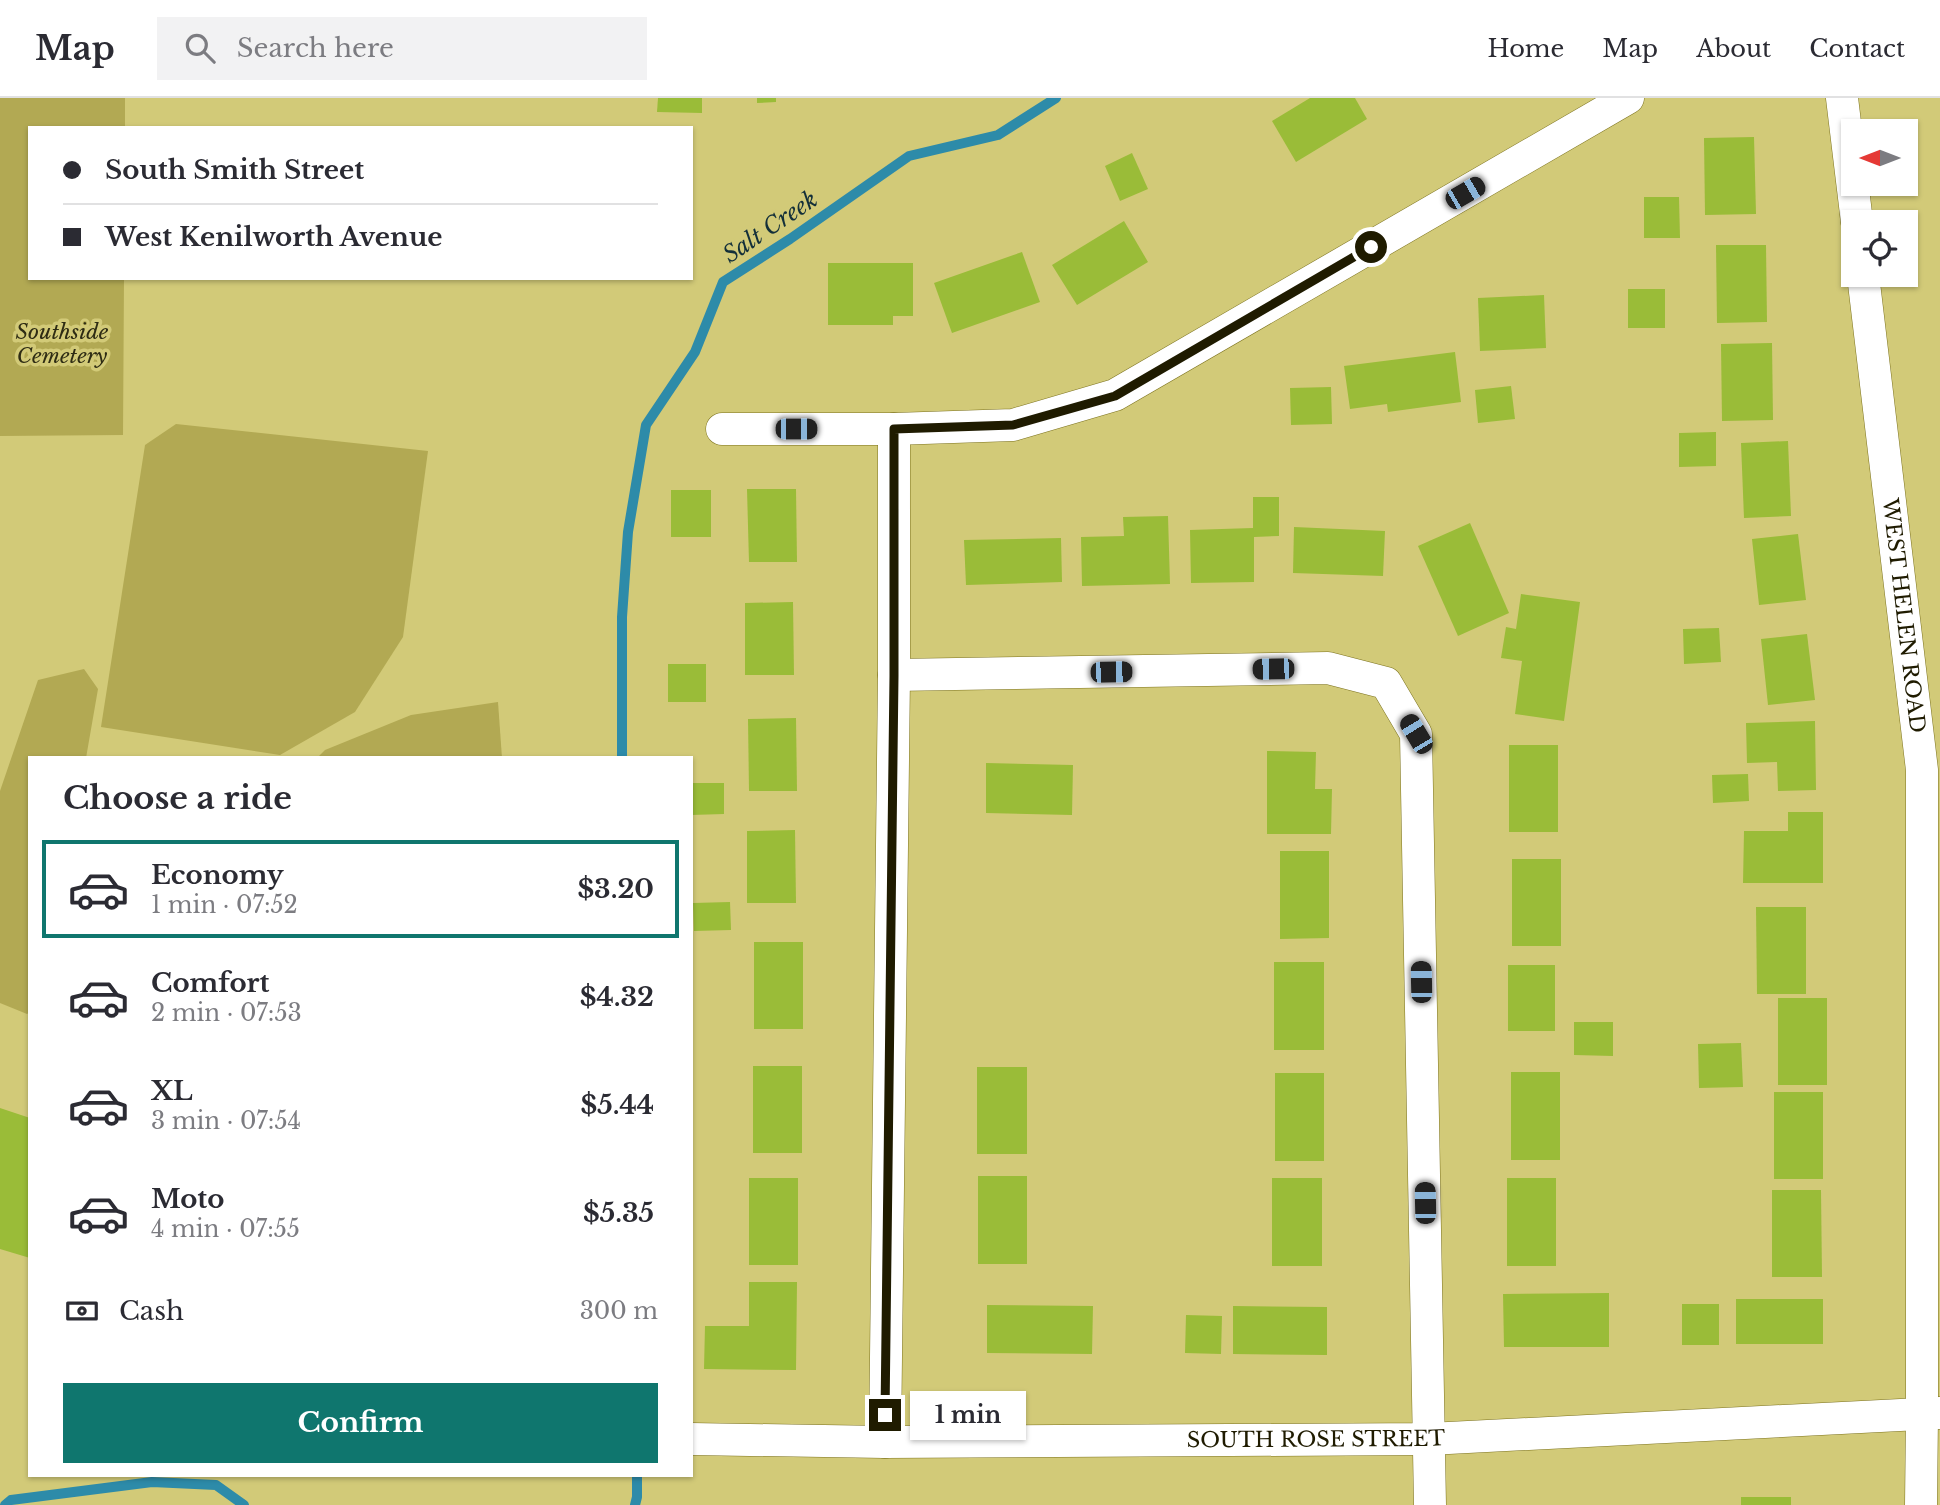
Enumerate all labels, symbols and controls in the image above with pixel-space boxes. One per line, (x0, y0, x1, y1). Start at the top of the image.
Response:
search box (157, 17, 647, 80)
text: Map (35, 28, 115, 69)
icon: search (181, 29, 219, 67)
text: Search here (237, 32, 394, 64)
text: Home (1488, 34, 1564, 63)
text: Map (1602, 34, 1658, 63)
text: About (1696, 34, 1771, 63)
text: Contact (1809, 34, 1905, 63)
north arrow (1841, 119, 1918, 196)
map controls (1841, 119, 1918, 287)
text: South Smith Street (105, 154, 364, 186)
car (1442, 173, 1489, 213)
water label: Salt Creek (717, 185, 823, 269)
button: locate (1841, 210, 1918, 287)
text: West Kenilworth Avenue (105, 221, 443, 253)
route start (1355, 231, 1387, 263)
park label: Southside Cemetery (16, 319, 109, 369)
car (776, 419, 818, 440)
street label: WEST HELEN ROAD (1877, 496, 1930, 734)
car (1252, 658, 1295, 680)
car (1090, 661, 1133, 683)
car (1397, 711, 1436, 757)
text: Choose a ride (63, 778, 292, 818)
icon: car (67, 858, 130, 921)
text: Economy (151, 859, 284, 891)
text: $3.20 (577, 873, 654, 905)
text: 1 min · 07:52 (151, 891, 298, 919)
car (1411, 961, 1432, 1003)
icon: car (67, 966, 130, 1029)
text: Comfort (151, 967, 269, 999)
text: $4.32 (580, 981, 654, 1013)
text: 2 min · 07:53 (151, 999, 302, 1027)
icon: car (67, 1074, 130, 1137)
text: XL (151, 1075, 193, 1107)
text: $5.44 (580, 1089, 654, 1121)
text: 3 min · 07:54 (151, 1107, 301, 1135)
icon: car (67, 1182, 130, 1245)
car (1415, 1182, 1436, 1224)
text: Moto (151, 1183, 224, 1215)
text: $5.35 (583, 1197, 654, 1229)
text: 4 min · 07:55 (151, 1215, 300, 1243)
icon: cash (63, 1292, 101, 1330)
text: Cash (119, 1295, 184, 1327)
text: 300 m (580, 1297, 658, 1325)
button: Confirm (63, 1383, 658, 1463)
callout: 1 min (910, 1390, 1025, 1440)
route end (869, 1399, 901, 1431)
text: 1 min (935, 1401, 1001, 1429)
street label: SOUTH ROSE STREET (1187, 1425, 1446, 1453)

